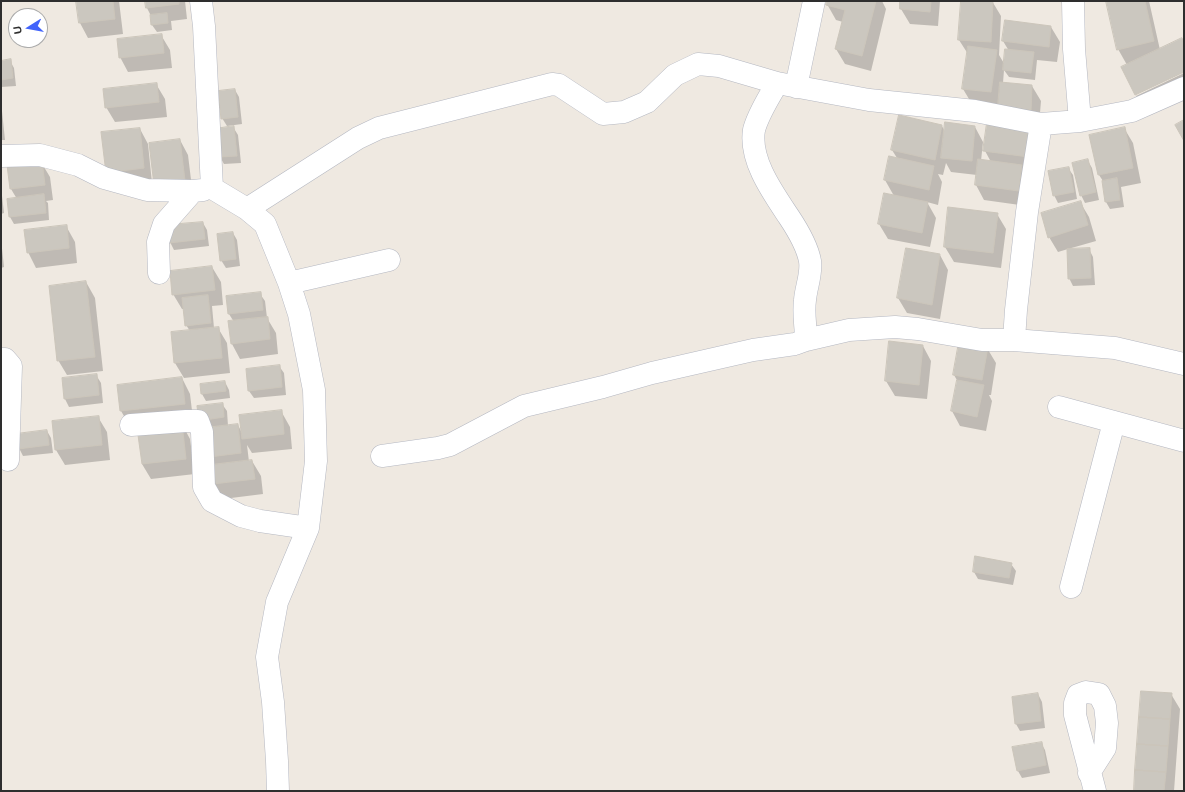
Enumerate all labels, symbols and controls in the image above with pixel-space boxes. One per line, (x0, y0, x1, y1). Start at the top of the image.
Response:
north arrow (8, 8, 48, 48)
text: U (11, 25, 24, 35)

